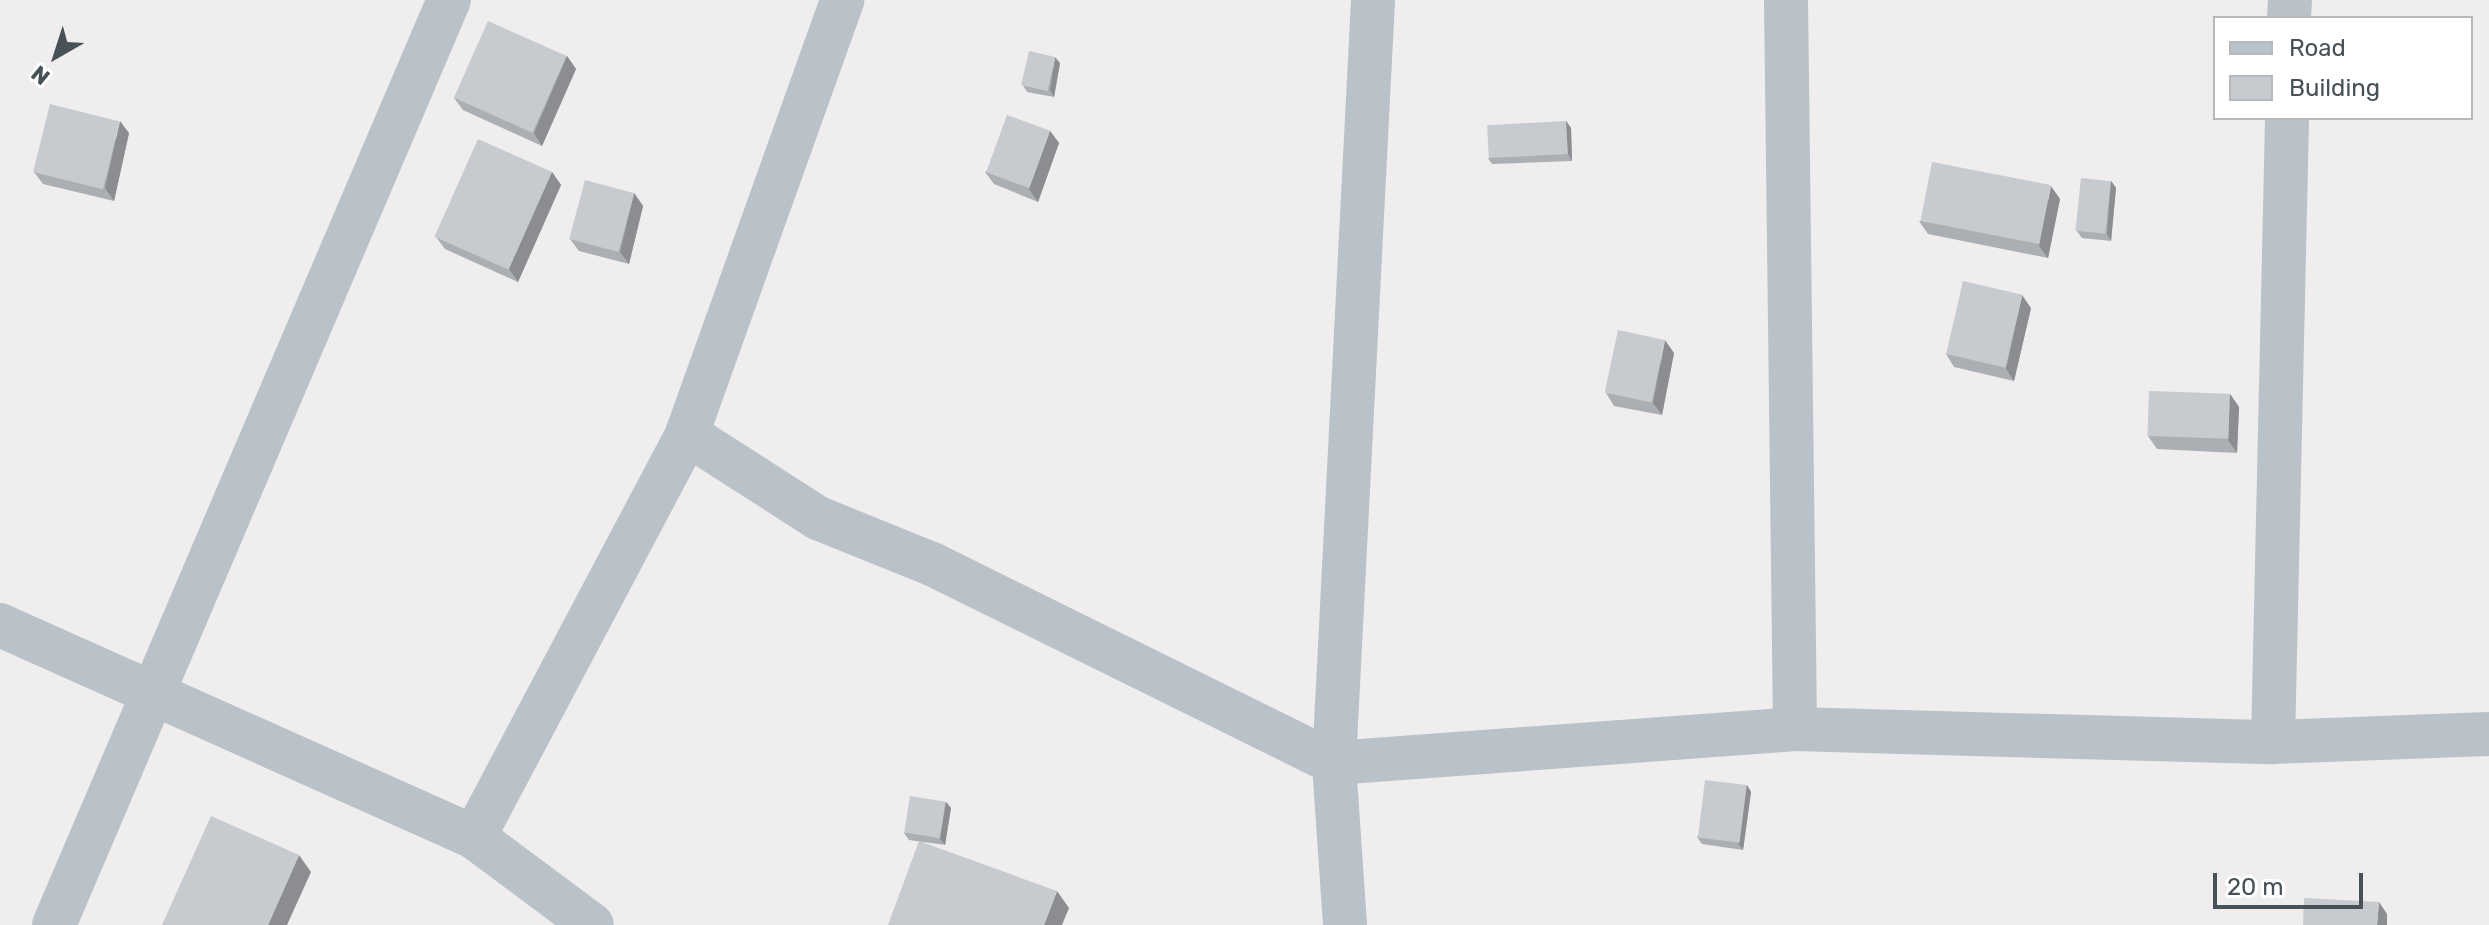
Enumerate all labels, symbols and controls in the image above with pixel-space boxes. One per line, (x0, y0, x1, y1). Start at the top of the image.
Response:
north arrow (16, 16, 96, 96)
legend (2213, 16, 2473, 120)
text: Road (2289, 34, 2346, 62)
text: N (26, 60, 55, 91)
text: Building (2289, 74, 2380, 102)
scale bar (2217, 857, 2367, 907)
text: 20 m (2227, 873, 2284, 901)

